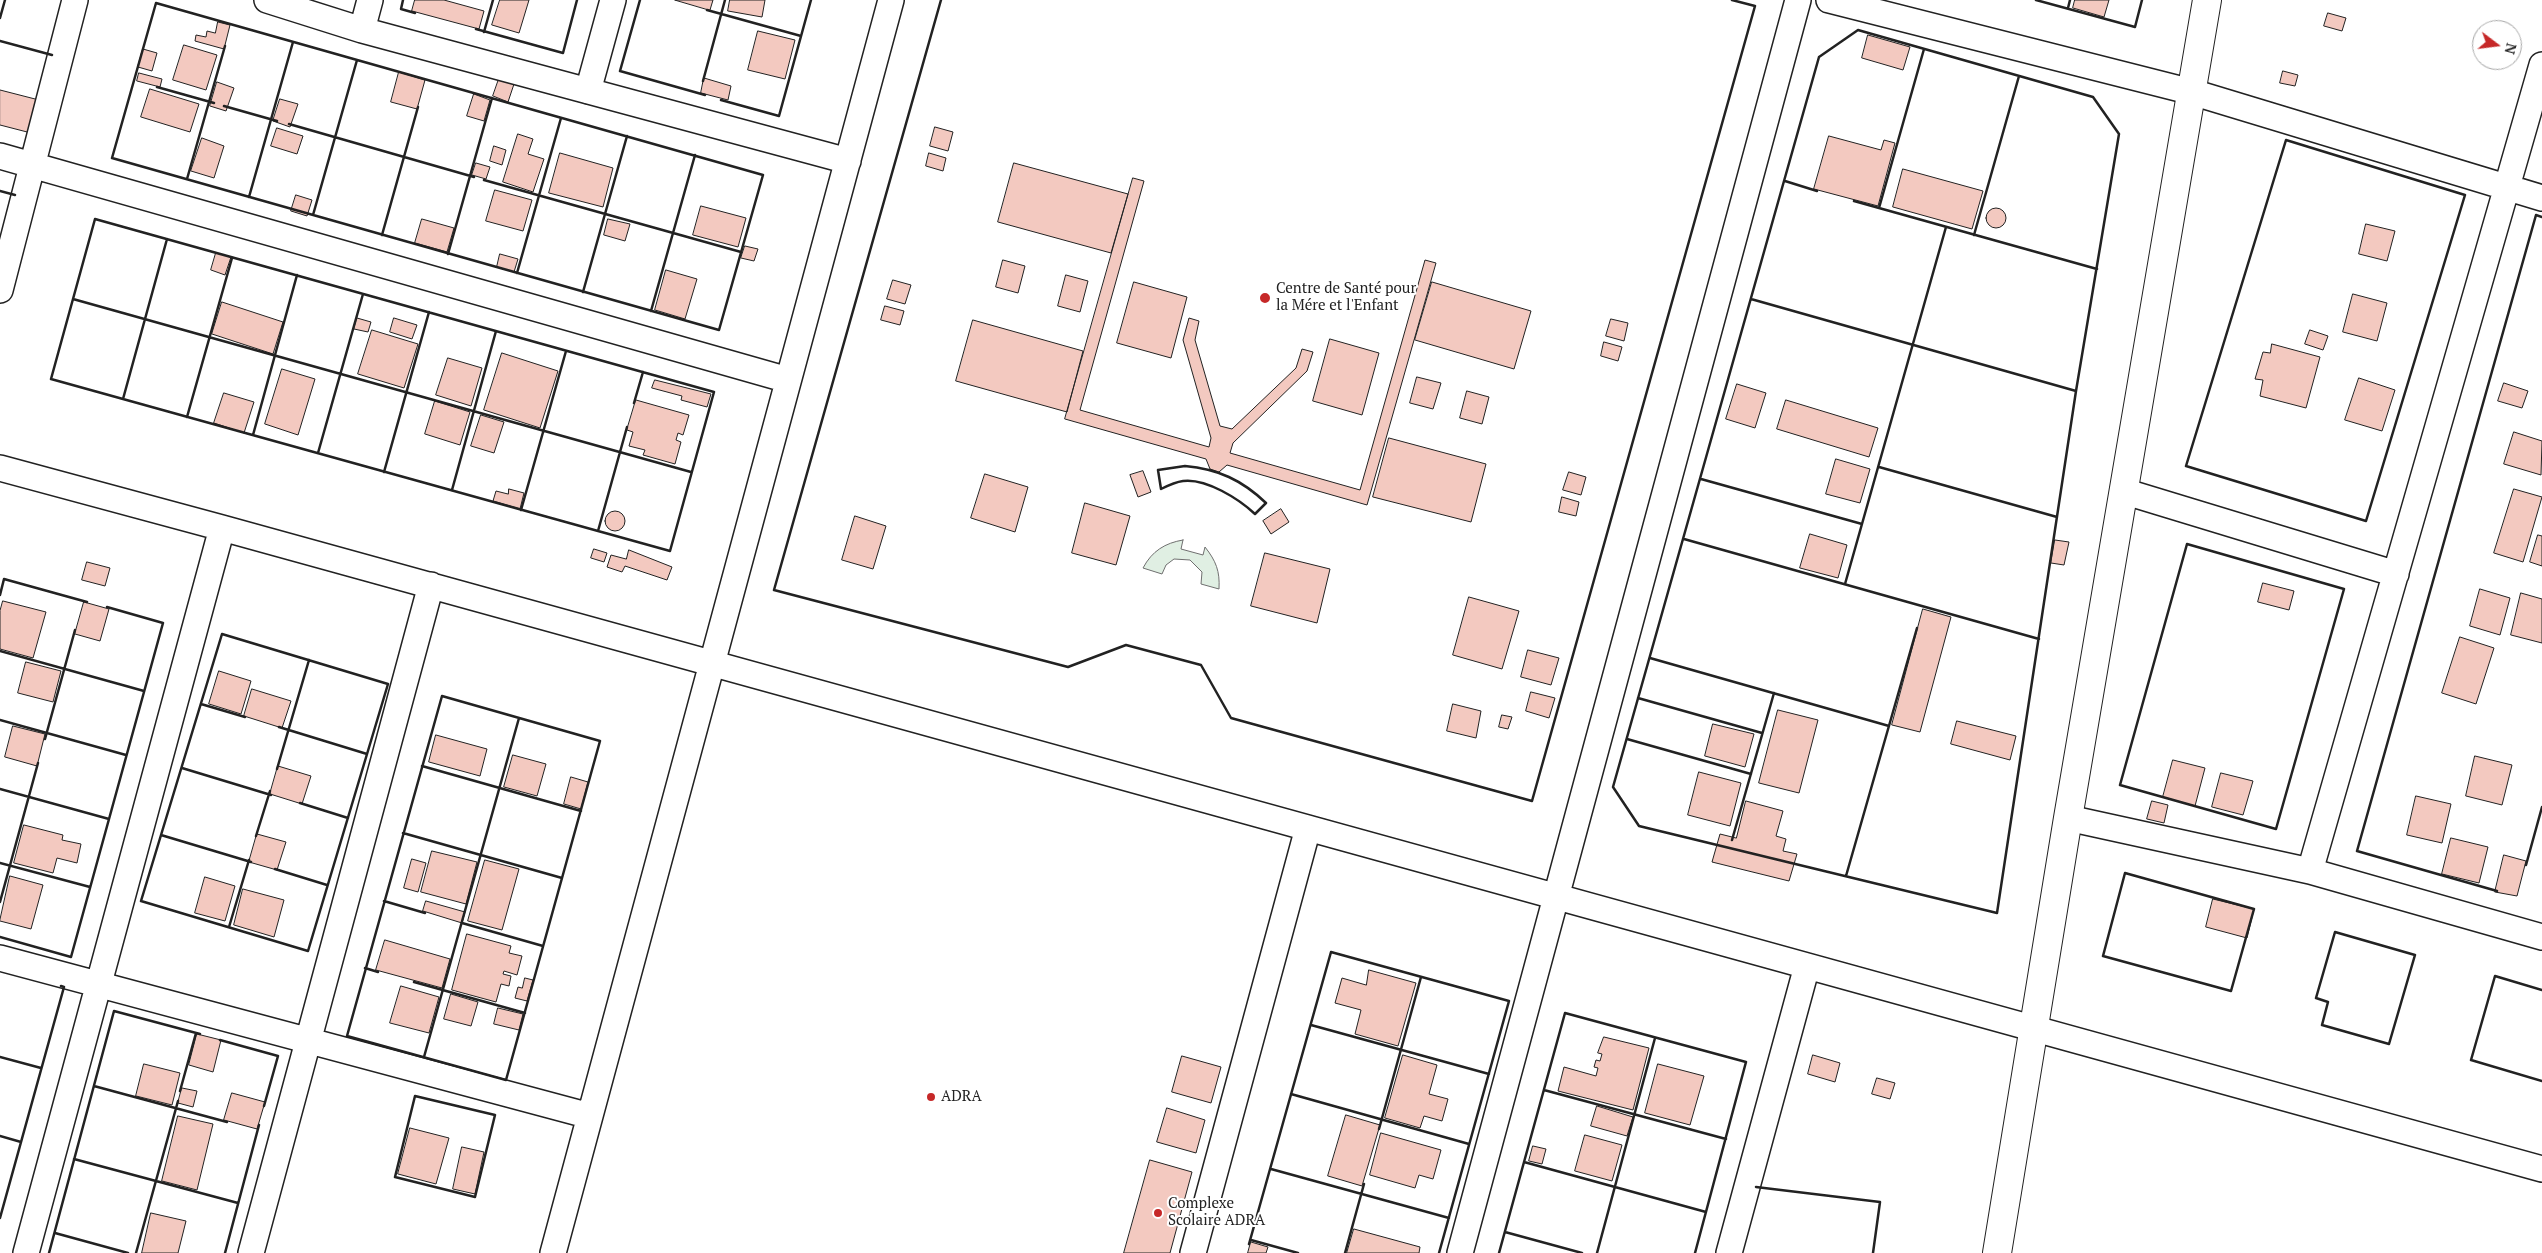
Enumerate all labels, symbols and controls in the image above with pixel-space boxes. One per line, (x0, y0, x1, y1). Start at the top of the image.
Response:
north arrow (2472, 20, 2522, 70)
text: N (2500, 41, 2522, 56)
place label: Centre de Santé pour la Mére et l'Enfant (1276, 280, 1416, 315)
marker: Centre de Santé pour la Mére et l'Enfant (1258, 291, 1272, 305)
place label: ADRA (941, 1088, 982, 1106)
marker: ADRA (925, 1091, 937, 1103)
place label: Complexe Scolaire ADRA (1168, 1195, 1265, 1230)
marker: Complexe Scolaire ADRA (1152, 1207, 1164, 1219)

